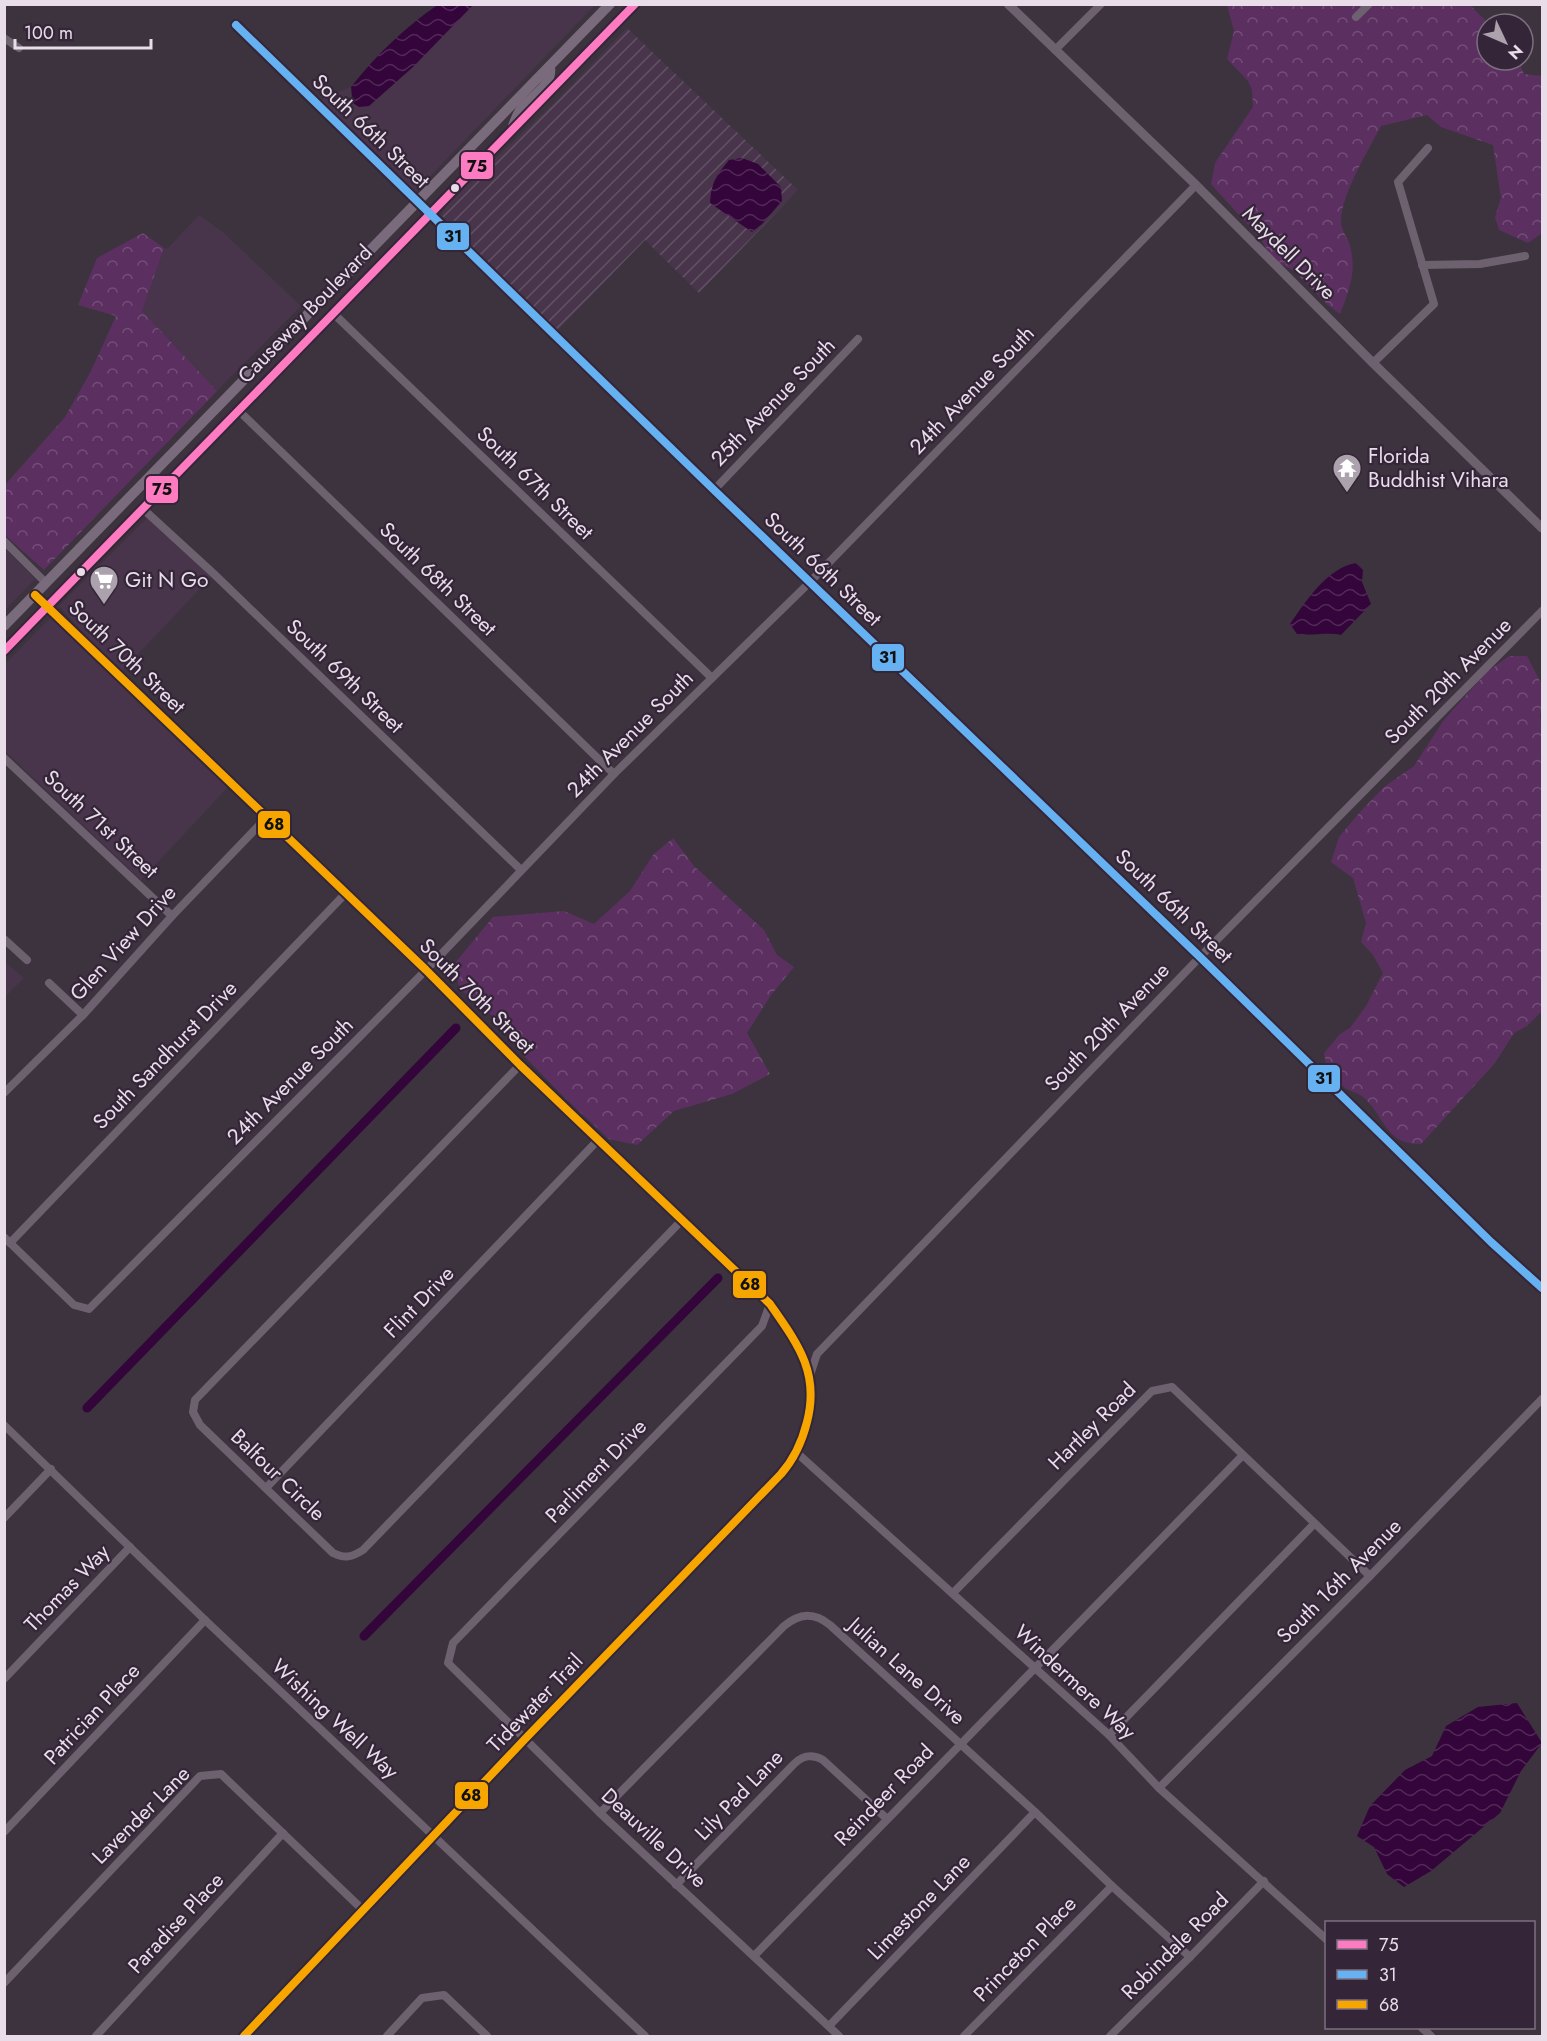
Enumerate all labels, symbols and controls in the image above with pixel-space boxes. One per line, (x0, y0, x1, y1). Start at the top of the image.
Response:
scale bar (15, 12, 152, 50)
north arrow (1475, 12, 1535, 72)
text: 100 m (24, 20, 73, 46)
text: N (1503, 40, 1528, 65)
street label: South 66th Street (306, 67, 436, 195)
line badge: 75 (460, 151, 494, 180)
text: 75 (467, 155, 487, 178)
unlabelled marker (449, 182, 461, 194)
street label: Maydell Drive (1235, 199, 1343, 307)
line badge: 31 (436, 222, 470, 251)
text: 31 (444, 225, 462, 248)
street label: Causeway Boulevard (231, 238, 379, 390)
street label: 24th Avenue South (903, 319, 1041, 461)
street label: 25th Avenue South (704, 331, 842, 473)
street label: South 67th Street (470, 419, 600, 547)
place label: Florida Buddhist Vihara (1368, 441, 1509, 495)
temple icon: Florida Buddhist Vihara (1331, 452, 1363, 494)
line badge: 75 (145, 475, 179, 504)
text: 75 (152, 478, 172, 501)
street label: South 66th Street (758, 505, 888, 633)
street label: South 68th Street (373, 515, 503, 643)
supermarket icon: Git N Go (88, 564, 120, 606)
place label: Git N Go (125, 565, 208, 595)
unlabelled marker (75, 566, 87, 578)
street label: South 70th Street (62, 593, 192, 721)
street label: South 20th Avenue (1378, 611, 1518, 751)
street label: South 69th Street (280, 612, 410, 740)
line badge: 31 (871, 643, 905, 672)
text: 31 (879, 646, 897, 669)
street label: 24th Avenue South (560, 664, 700, 804)
street label: South 71st Street (37, 763, 165, 885)
line badge: 68 (257, 810, 291, 839)
text: 68 (264, 813, 284, 836)
street label: South 66th Street (1109, 842, 1239, 970)
street label: Glen View Drive (63, 878, 183, 1007)
street label: South 70th Street (412, 931, 542, 1061)
street label: South 20th Avenue (1038, 956, 1177, 1098)
street label: South Sandhurst Drive (86, 974, 244, 1136)
street label: 24th Avenue South (220, 1011, 360, 1151)
line badge: 31 (1307, 1064, 1341, 1093)
text: 31 (1315, 1067, 1333, 1090)
street label: Flint Drive (377, 1259, 461, 1345)
line badge: 68 (732, 1270, 767, 1299)
text: 68 (740, 1273, 760, 1296)
street label: Hartley Road (1041, 1375, 1143, 1477)
street label: Parliment Drive (538, 1412, 654, 1530)
street label: Balfour Circle (224, 1422, 332, 1528)
street label: South 16th Avenue (1270, 1512, 1408, 1650)
street label: Thomas Way (18, 1537, 117, 1639)
street label: Julian Lane Drive (840, 1608, 972, 1732)
street label: Windermere Way (1008, 1618, 1143, 1747)
street label: Tidewater Trail (480, 1647, 590, 1759)
street label: Wishing Well Way (265, 1652, 406, 1787)
street label: Patrician Place (37, 1657, 147, 1771)
street label: Reindeer Road (828, 1737, 940, 1853)
street label: Lily Pad Lane (688, 1743, 790, 1847)
street label: Lavender Lane (85, 1759, 197, 1871)
line badge: 68 (454, 1781, 489, 1810)
street label: Deauville Drive (595, 1781, 713, 1895)
text: 68 (461, 1784, 481, 1807)
street label: Limestone Lane (861, 1847, 977, 1967)
street label: Paradise Place (121, 1866, 231, 1980)
street label: Robindale Road (1115, 1886, 1235, 2006)
street label: Princeton Place (967, 1889, 1083, 2009)
legend (1325, 1921, 1535, 2029)
text: 75 (1379, 1932, 1399, 1958)
text: 31 (1379, 1962, 1397, 1988)
text: 68 (1379, 1992, 1399, 2018)

